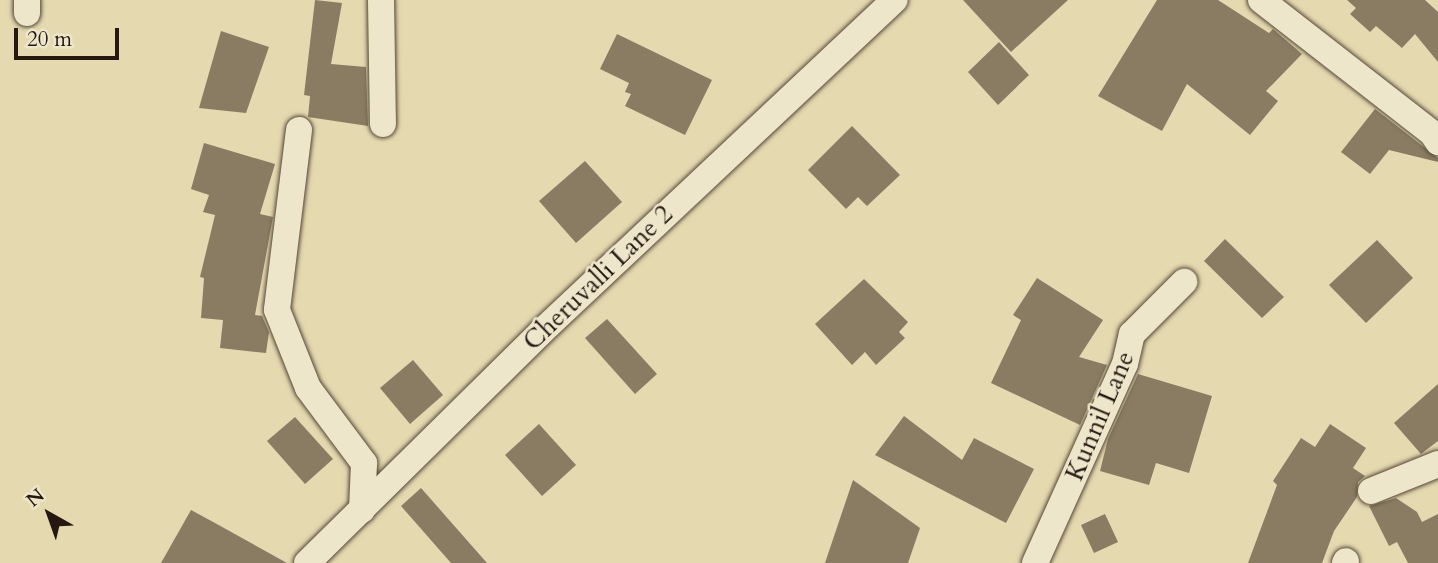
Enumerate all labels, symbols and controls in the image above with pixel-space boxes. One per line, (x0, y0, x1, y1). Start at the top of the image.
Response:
scale bar (18, 14, 122, 58)
text: 20 m (27, 25, 72, 54)
street label: Cheruvalli Lane 2 (517, 199, 679, 357)
street label: Kunnil Lane (1059, 347, 1141, 485)
north arrow (14, 479, 84, 549)
text: N (21, 483, 50, 513)

